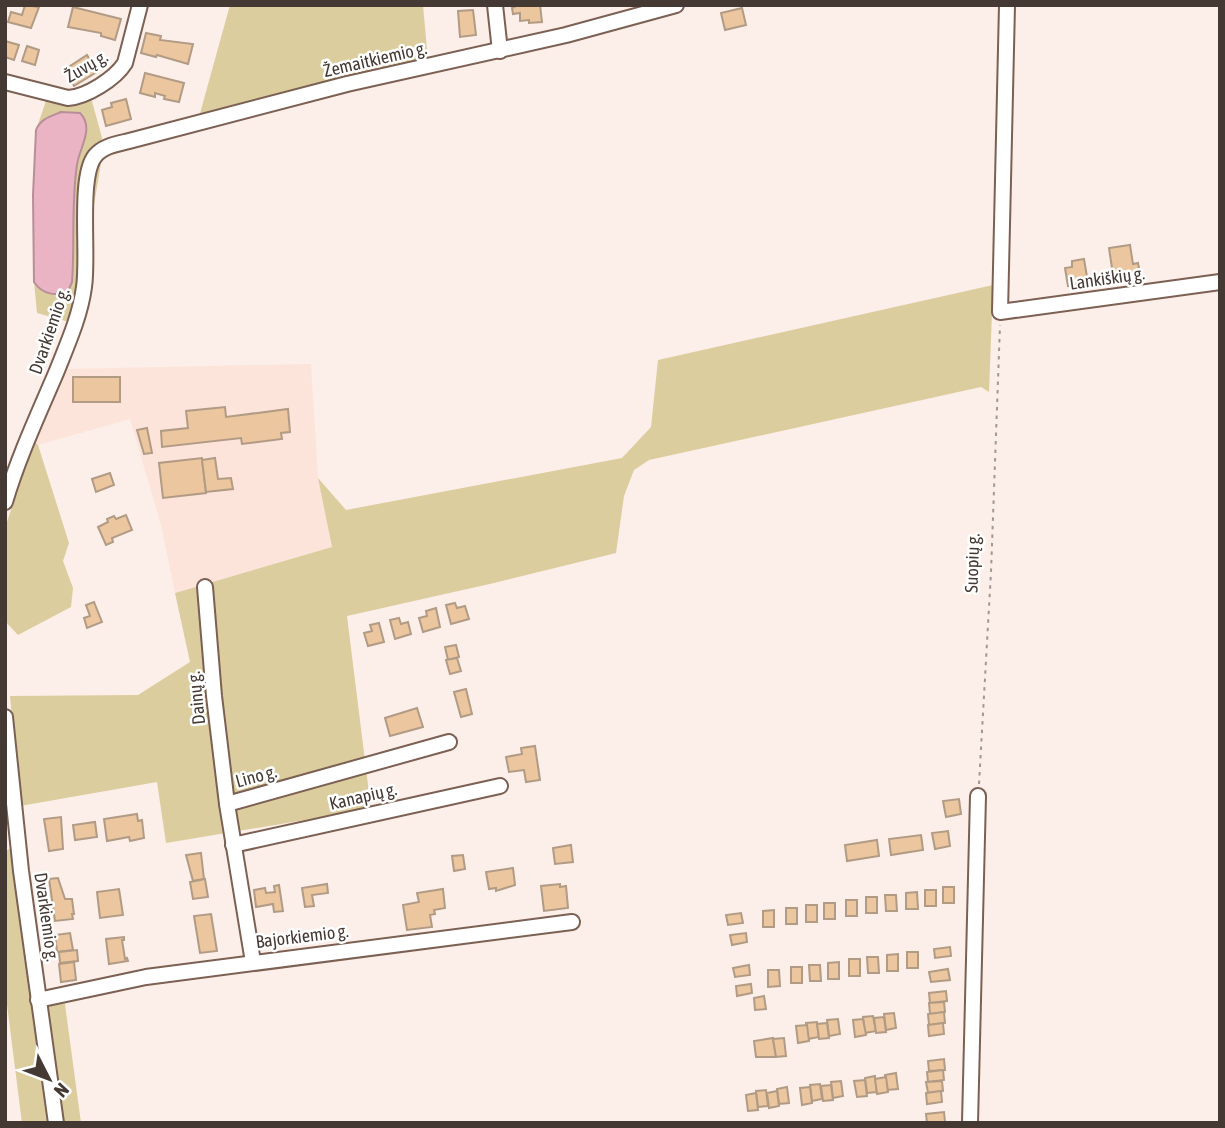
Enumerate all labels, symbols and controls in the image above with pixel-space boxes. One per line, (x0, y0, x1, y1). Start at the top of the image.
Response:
street label: Žemaitkiemio g. (321, 37, 429, 81)
street label: Žuvų g. (61, 45, 111, 87)
street label: Lankiškių g. (1068, 262, 1146, 294)
street label: Dvarkiemio g. (24, 285, 74, 377)
street label: Suopių g. (960, 533, 984, 593)
street label: Dainų g. (183, 670, 209, 726)
street label: Lino g. (233, 760, 279, 792)
street label: Kanapių g. (327, 778, 399, 814)
street label: Dvarkiemio g. (30, 871, 64, 963)
street label: Bajorkiemio g. (254, 920, 350, 952)
north arrow (14, 1044, 84, 1114)
text: N (50, 1079, 74, 1102)

